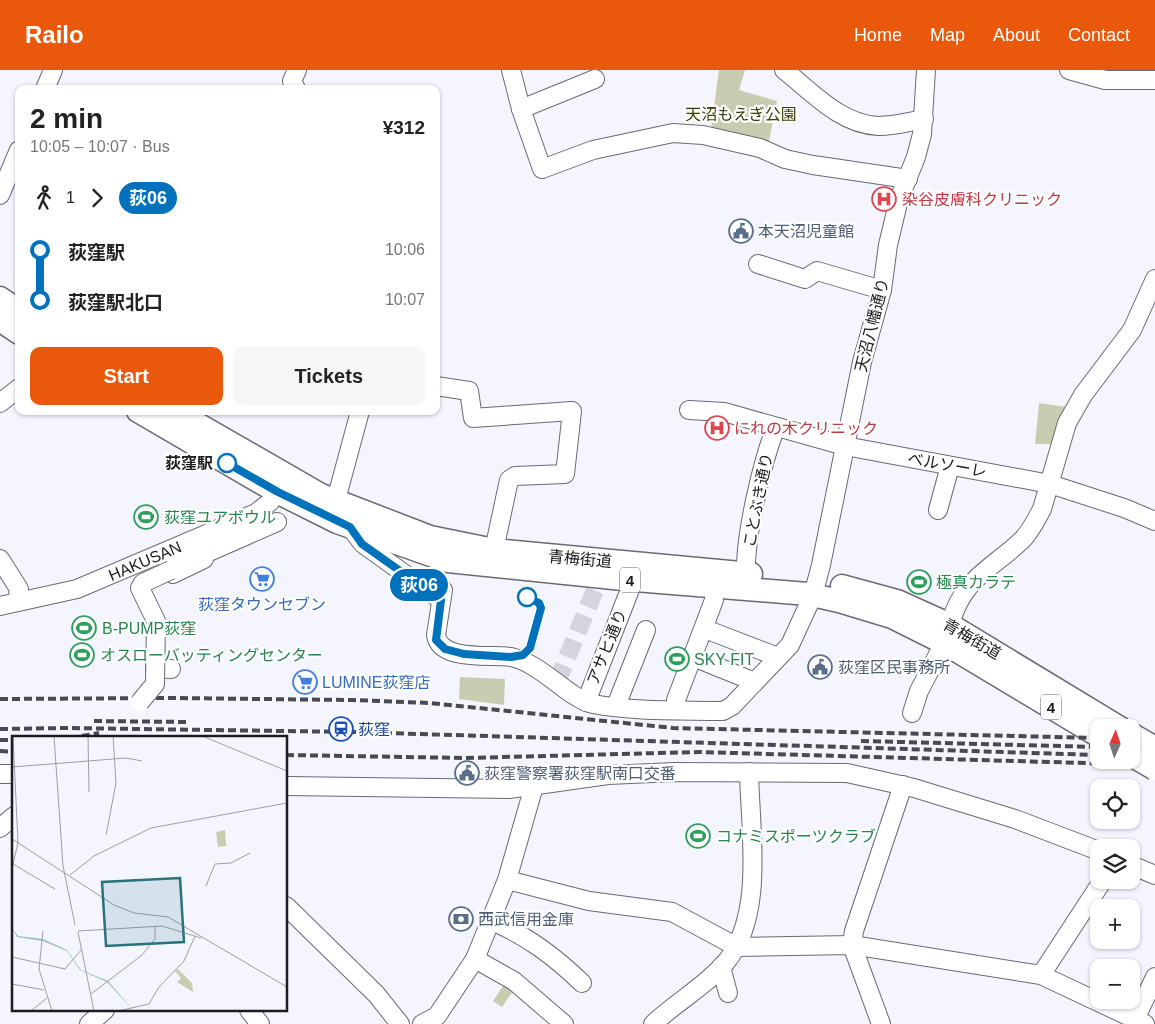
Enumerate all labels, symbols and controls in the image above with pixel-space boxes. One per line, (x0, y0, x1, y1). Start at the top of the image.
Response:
text: Railo (25, 21, 84, 48)
text: Home (854, 25, 902, 45)
text: Map (930, 25, 965, 45)
text: About (993, 25, 1040, 45)
text: Contact (1068, 25, 1130, 45)
text: 2 min (30, 103, 103, 134)
park label: 天沼もえぎ公園 (685, 106, 797, 123)
text: ¥312 (383, 117, 425, 138)
text: 10:05 – 10:07 · Bus (30, 138, 170, 155)
icon: walk (30, 184, 58, 212)
icon: forward (83, 184, 111, 212)
hospital icon: 染谷皮膚科クリニック (871, 186, 897, 212)
text: 荻06 (129, 188, 167, 208)
text: 1 (66, 189, 75, 206)
place label: 染谷皮膚科クリニック (902, 191, 1062, 208)
public building icon: 本天沼児童館 (728, 218, 754, 244)
place label: 本天沼児童館 (758, 223, 854, 240)
text: 10:06 (385, 241, 425, 258)
text: 荻窪駅 (68, 242, 125, 263)
street label: 天沼八幡通り (852, 276, 892, 374)
text: 10:07 (385, 291, 425, 308)
text: 荻窪駅北口 (68, 292, 163, 313)
button: Start (30, 347, 223, 405)
button: Tickets (233, 347, 425, 405)
hospital icon: にれの木クリニック (704, 415, 730, 441)
place label: にれの木クリニック (734, 420, 878, 437)
street label: ベルソーレ (906, 450, 988, 480)
street label: ことぶき通り (740, 451, 776, 549)
marker: 荻窪駅 (217, 453, 237, 473)
place label: 荻窪駅 (165, 455, 213, 472)
sports icon: 荻窪ユアボウル (133, 504, 159, 530)
place label: 荻窪ユアボウル (164, 509, 276, 526)
street label: HAKUSAN (106, 538, 184, 584)
street label: 青梅街道 (547, 548, 613, 570)
supermarket icon: 荻窪タウンセブン (249, 566, 275, 592)
road number: 4 (620, 568, 640, 592)
line badge: 荻06 (390, 569, 448, 601)
sports icon: 極真カラテ (906, 569, 932, 595)
place label: 極真カラテ (936, 574, 1016, 591)
text: 荻06 (400, 575, 438, 595)
unlabelled marker (517, 587, 537, 607)
place label: 荻窪タウンセブン (198, 596, 326, 613)
street label: アサヒ通り (584, 607, 630, 687)
sports icon: B-PUMP荻窪 (71, 615, 97, 641)
street label: 青梅街道 (940, 616, 1004, 662)
place label: B-PUMP荻窪 (102, 620, 196, 637)
sports icon: オスローバッティングセンター (69, 642, 95, 668)
sports icon: SKY FIT (664, 646, 690, 672)
place label: オスローバッティングセンター (100, 647, 323, 664)
place label: SKY FIT (694, 651, 754, 668)
public building icon: 荻窪区民事務所 (807, 654, 833, 680)
place label: 荻窪区民事務所 (838, 659, 950, 676)
supermarket icon: LUMINE荻窪店 (292, 669, 318, 695)
place label: LUMINE荻窪店 (322, 674, 430, 691)
road number: 4 (1041, 694, 1061, 720)
station icon: 荻窪 (328, 716, 354, 742)
north arrow (1090, 719, 1140, 769)
map controls (1090, 719, 1140, 1009)
place label: 荻窪 (358, 721, 390, 738)
inset map (12, 736, 288, 1012)
public building icon: 荻窪警察署荻窪駅南口交番 (454, 760, 480, 786)
place label: 荻窪警察署荻窪駅南口交番 (484, 765, 676, 782)
button: locate (1090, 779, 1140, 829)
sports icon: コナミスポーツクラブ (685, 823, 711, 849)
place label: コナミスポーツクラブ (716, 828, 876, 845)
button: layers (1090, 839, 1140, 889)
button: + (1090, 899, 1140, 949)
bank icon: 西武信用金庫 (448, 906, 474, 932)
place label: 西武信用金庫 (478, 911, 574, 928)
button: − (1090, 959, 1140, 1009)

